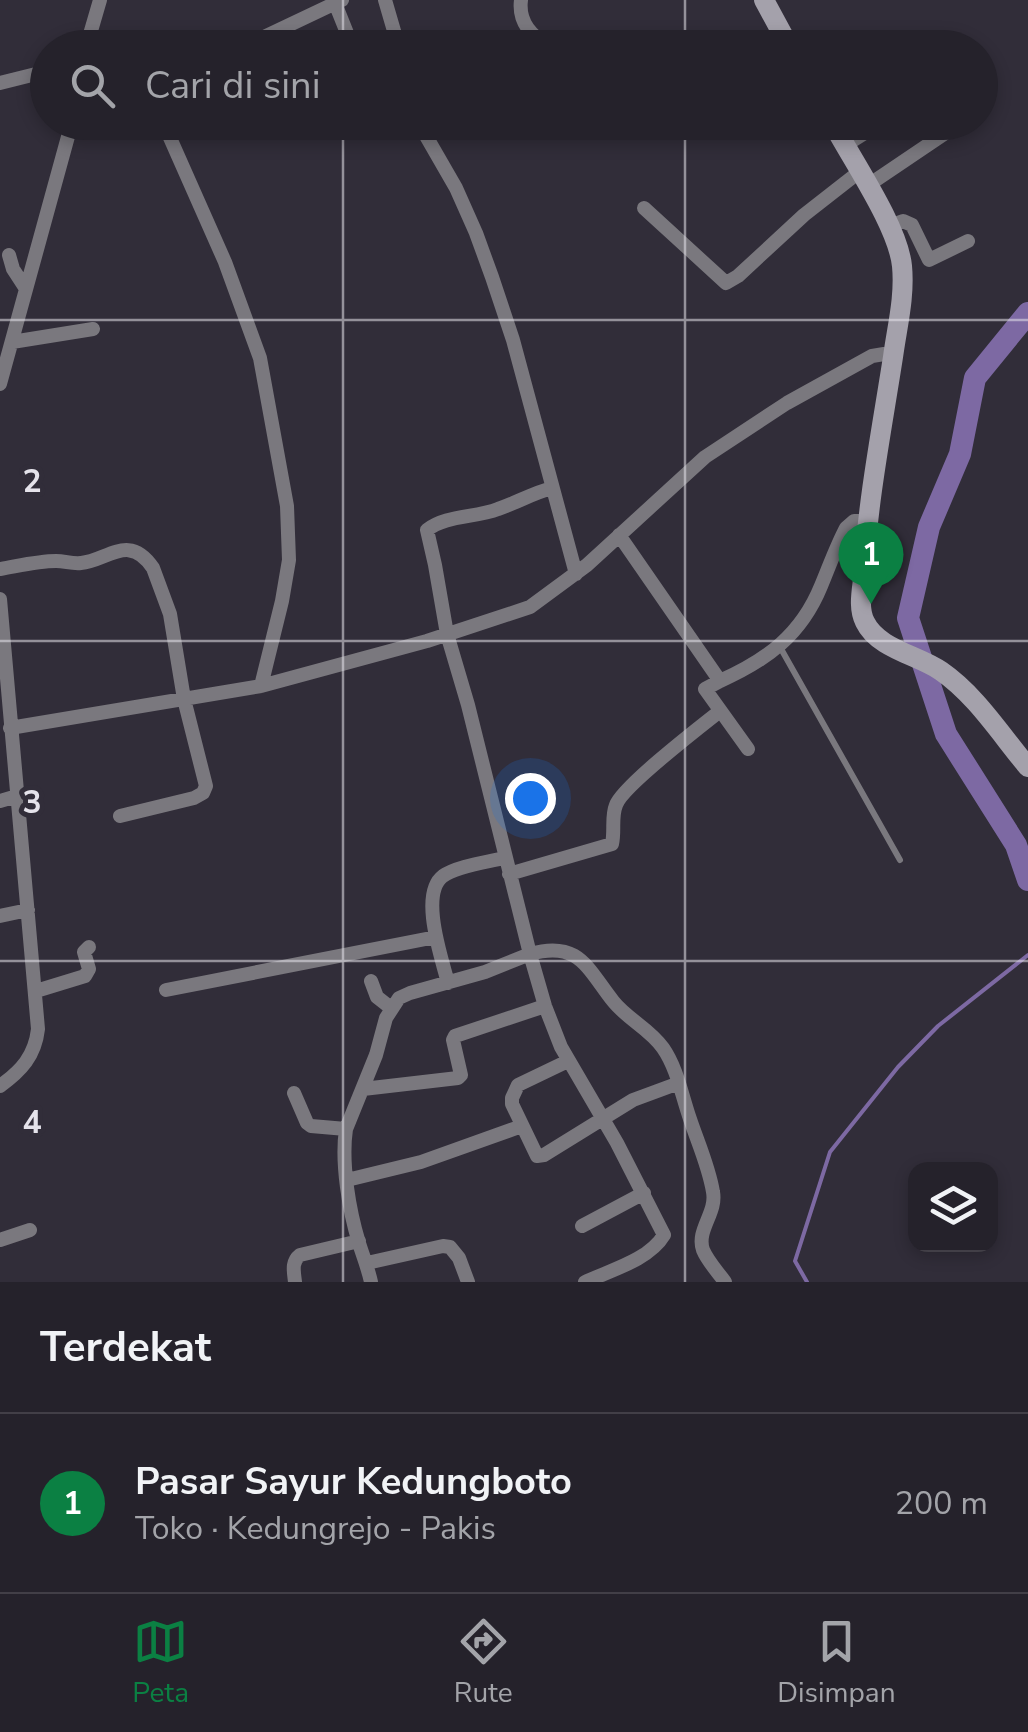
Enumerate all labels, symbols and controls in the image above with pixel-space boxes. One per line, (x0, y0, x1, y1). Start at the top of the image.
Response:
search box (30, 30, 998, 140)
icon: search (65, 58, 120, 113)
text: Cari di sini (145, 60, 321, 111)
text: 2 (22, 460, 42, 503)
pin: 1 (838, 522, 904, 604)
your location (505, 773, 556, 824)
text: 3 (22, 781, 42, 824)
text: 4 (22, 1101, 42, 1144)
map controls (908, 1162, 998, 1252)
button: layers (908, 1162, 998, 1252)
text: Terdekat (40, 1319, 211, 1376)
text: Pasar Sayur Kedungboto (135, 1456, 572, 1507)
text: 1 (63, 1482, 82, 1525)
text: 200 m (895, 1482, 988, 1525)
text: Toko · Kedungrejo - Pakis (135, 1507, 496, 1550)
tab: Peta (132, 1614, 189, 1712)
tab: Rute (454, 1614, 513, 1712)
tab: Disimpan (777, 1614, 896, 1712)

